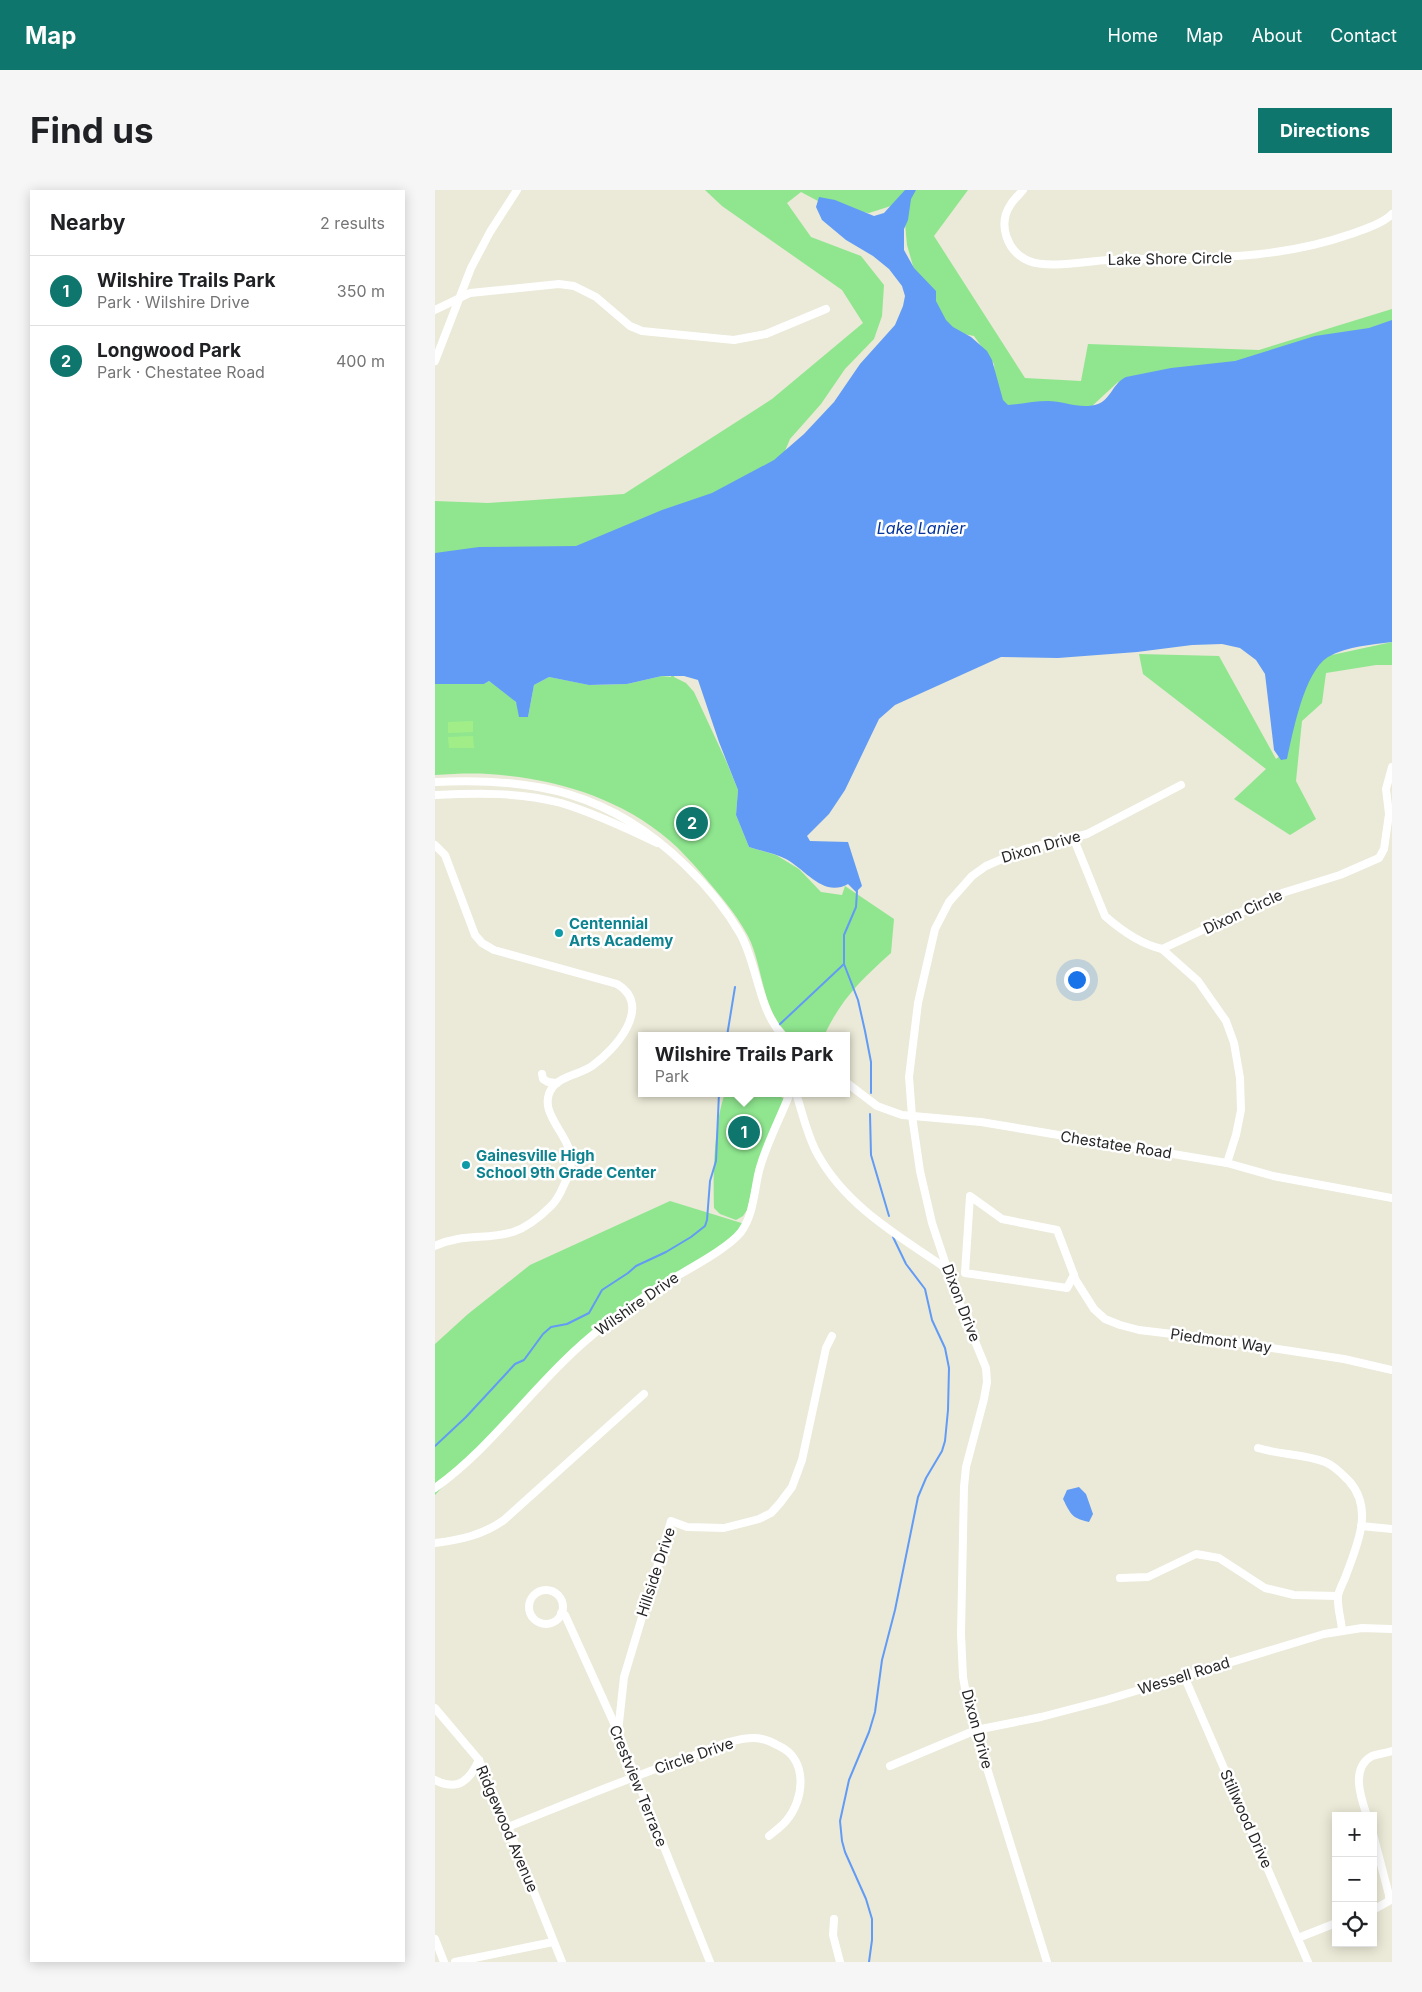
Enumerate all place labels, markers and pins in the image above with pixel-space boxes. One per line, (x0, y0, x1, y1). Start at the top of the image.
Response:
pin: 2 (676, 804, 708, 842)
place label: Centennial Arts Academy (569, 914, 673, 950)
marker: Centennial Arts Academy (553, 927, 565, 939)
pin: 1 (728, 1113, 760, 1151)
place label: Gainesville High School 9th Grade Center (476, 1146, 656, 1182)
marker: Gainesville High School 9th Grade Center (460, 1159, 472, 1171)

